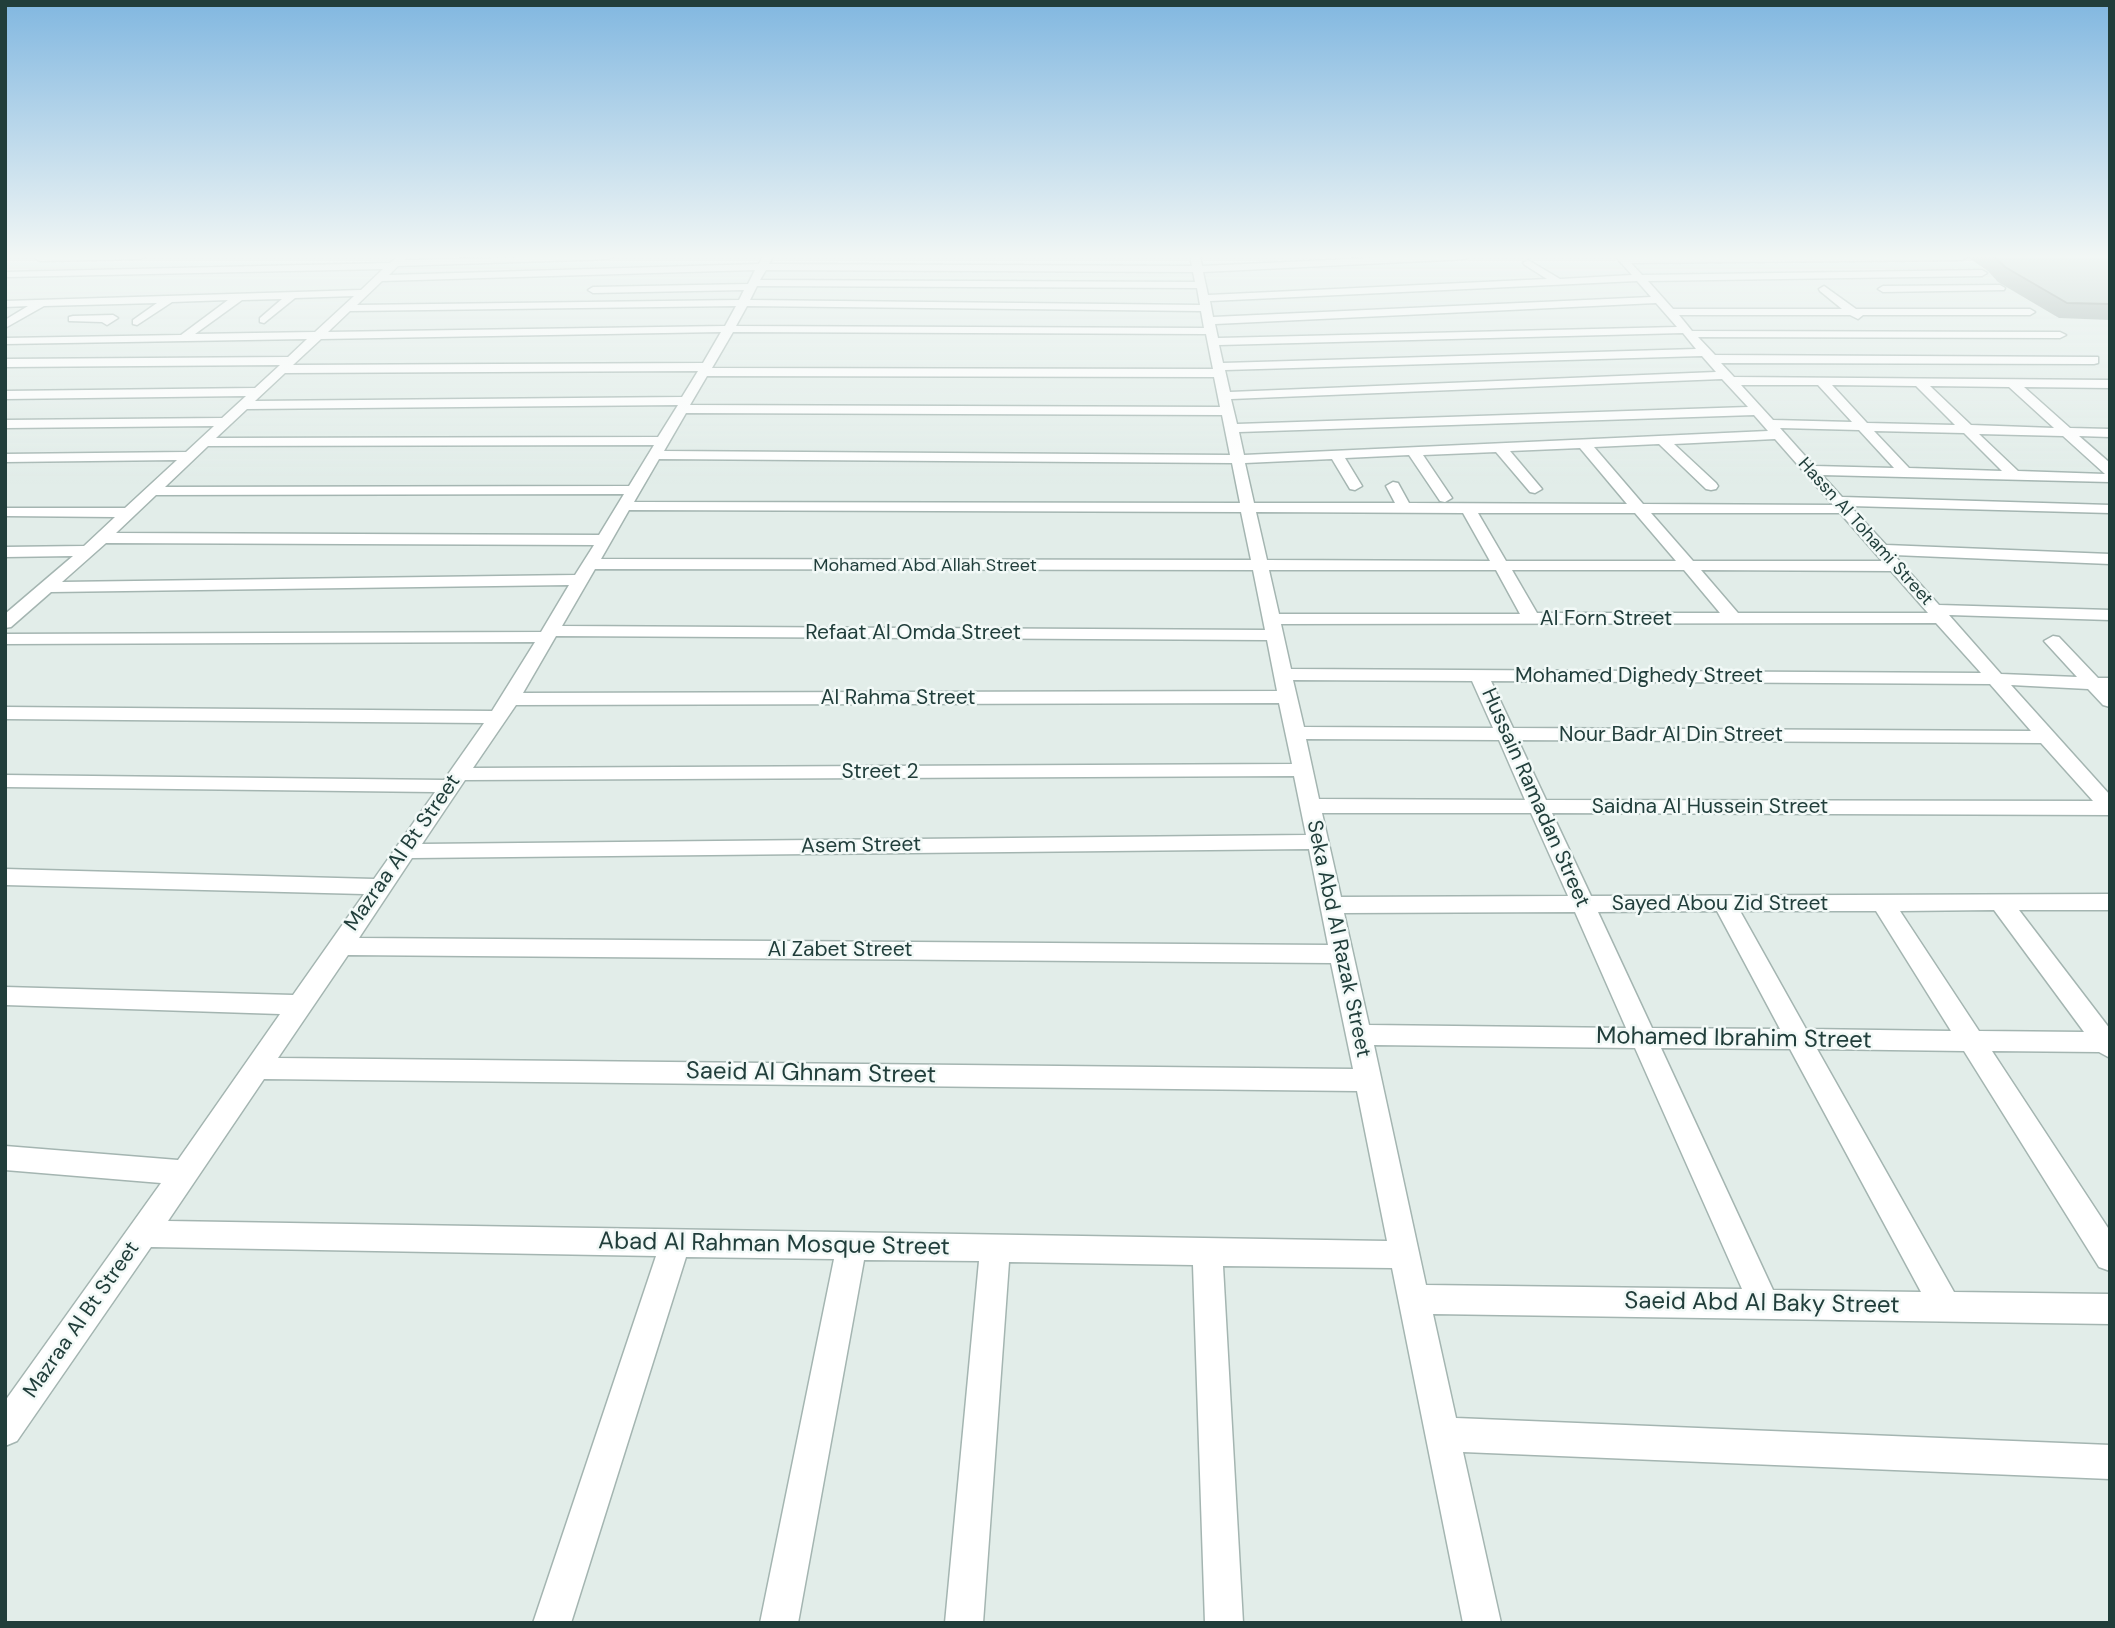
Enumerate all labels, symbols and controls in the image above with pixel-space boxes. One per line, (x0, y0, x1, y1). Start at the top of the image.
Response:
street label: Hassn Al Tohami Street (1793, 454, 1937, 610)
street label: Mohamed Abd Allah Street (813, 555, 1037, 577)
street label: Al Forn Street (1540, 606, 1672, 632)
street label: Refaat Al Omda Street (805, 620, 1021, 646)
street label: Mohamed Dighedy Street (1515, 663, 1763, 689)
street label: Al Rahma Street (820, 685, 976, 711)
street label: Hussain Ramadan Street (1475, 685, 1595, 911)
street label: Nour Badr Al Din Street (1559, 722, 1783, 748)
street label: Street 2 (841, 759, 919, 785)
street label: Mazraa Al Bt Street (340, 770, 466, 936)
street label: Saidna Al Hussein Street (1592, 794, 1828, 820)
street label: Seka Abd Al Razak Street (1301, 818, 1375, 1060)
street label: Asem Street (801, 832, 921, 860)
street label: Sayed Abou Zid Street (1612, 891, 1828, 917)
street label: Al Zabet Street (767, 937, 913, 963)
street label: Mohamed Ibrahim Street (1596, 1022, 1872, 1056)
street label: Saeid Al Ghnam Street (686, 1057, 936, 1091)
street label: Abad Al Rahman Mosque Street (598, 1228, 950, 1262)
street label: Mazraa Al Bt Street (19, 1237, 145, 1403)
street label: Saeid Abd Al Baky Street (1624, 1287, 1900, 1321)

